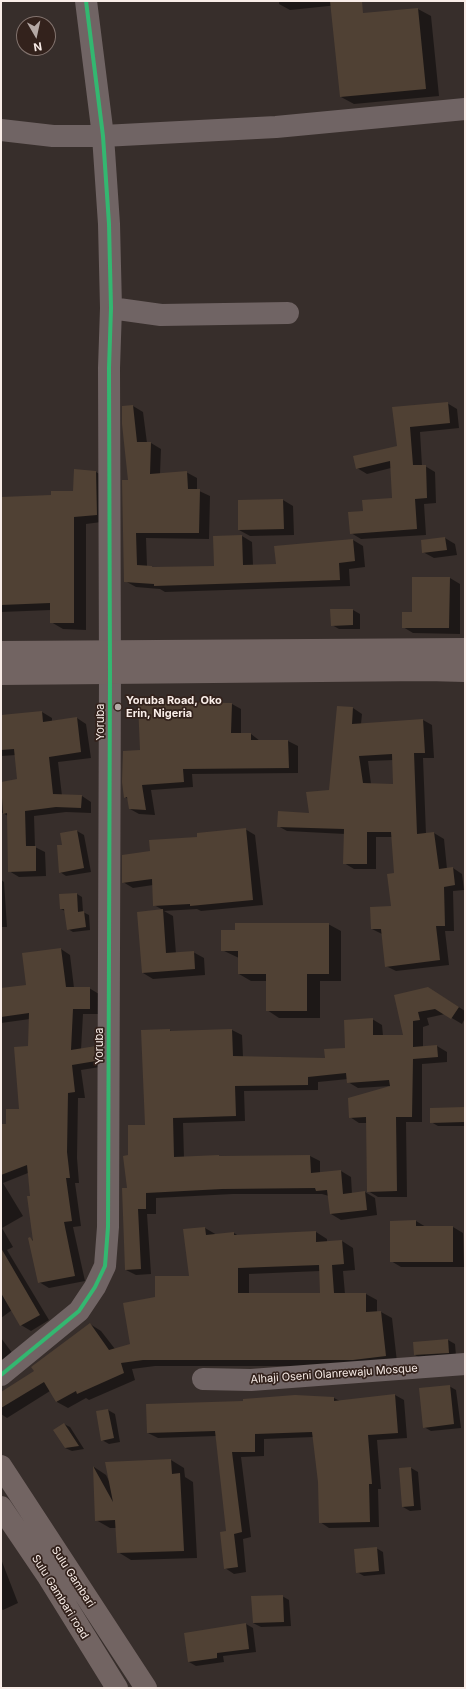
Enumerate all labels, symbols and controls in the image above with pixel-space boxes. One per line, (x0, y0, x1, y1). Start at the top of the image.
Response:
north arrow (16, 16, 56, 56)
text: N (32, 39, 43, 54)
place label: Yoruba Road, Oko Erin, Nigeria (126, 694, 222, 720)
marker: Yoruba Road, Oko Erin, Nigeria (113, 702, 123, 712)
street label: Yoruba (94, 704, 108, 740)
street label: Yoruba (93, 1028, 107, 1064)
street label: Alhaji Oseni Olanrewaju Mosque (250, 1362, 418, 1386)
street label: Sulu Gambari (48, 1544, 98, 1610)
street label: Sulu Gambari road (29, 1553, 91, 1641)

